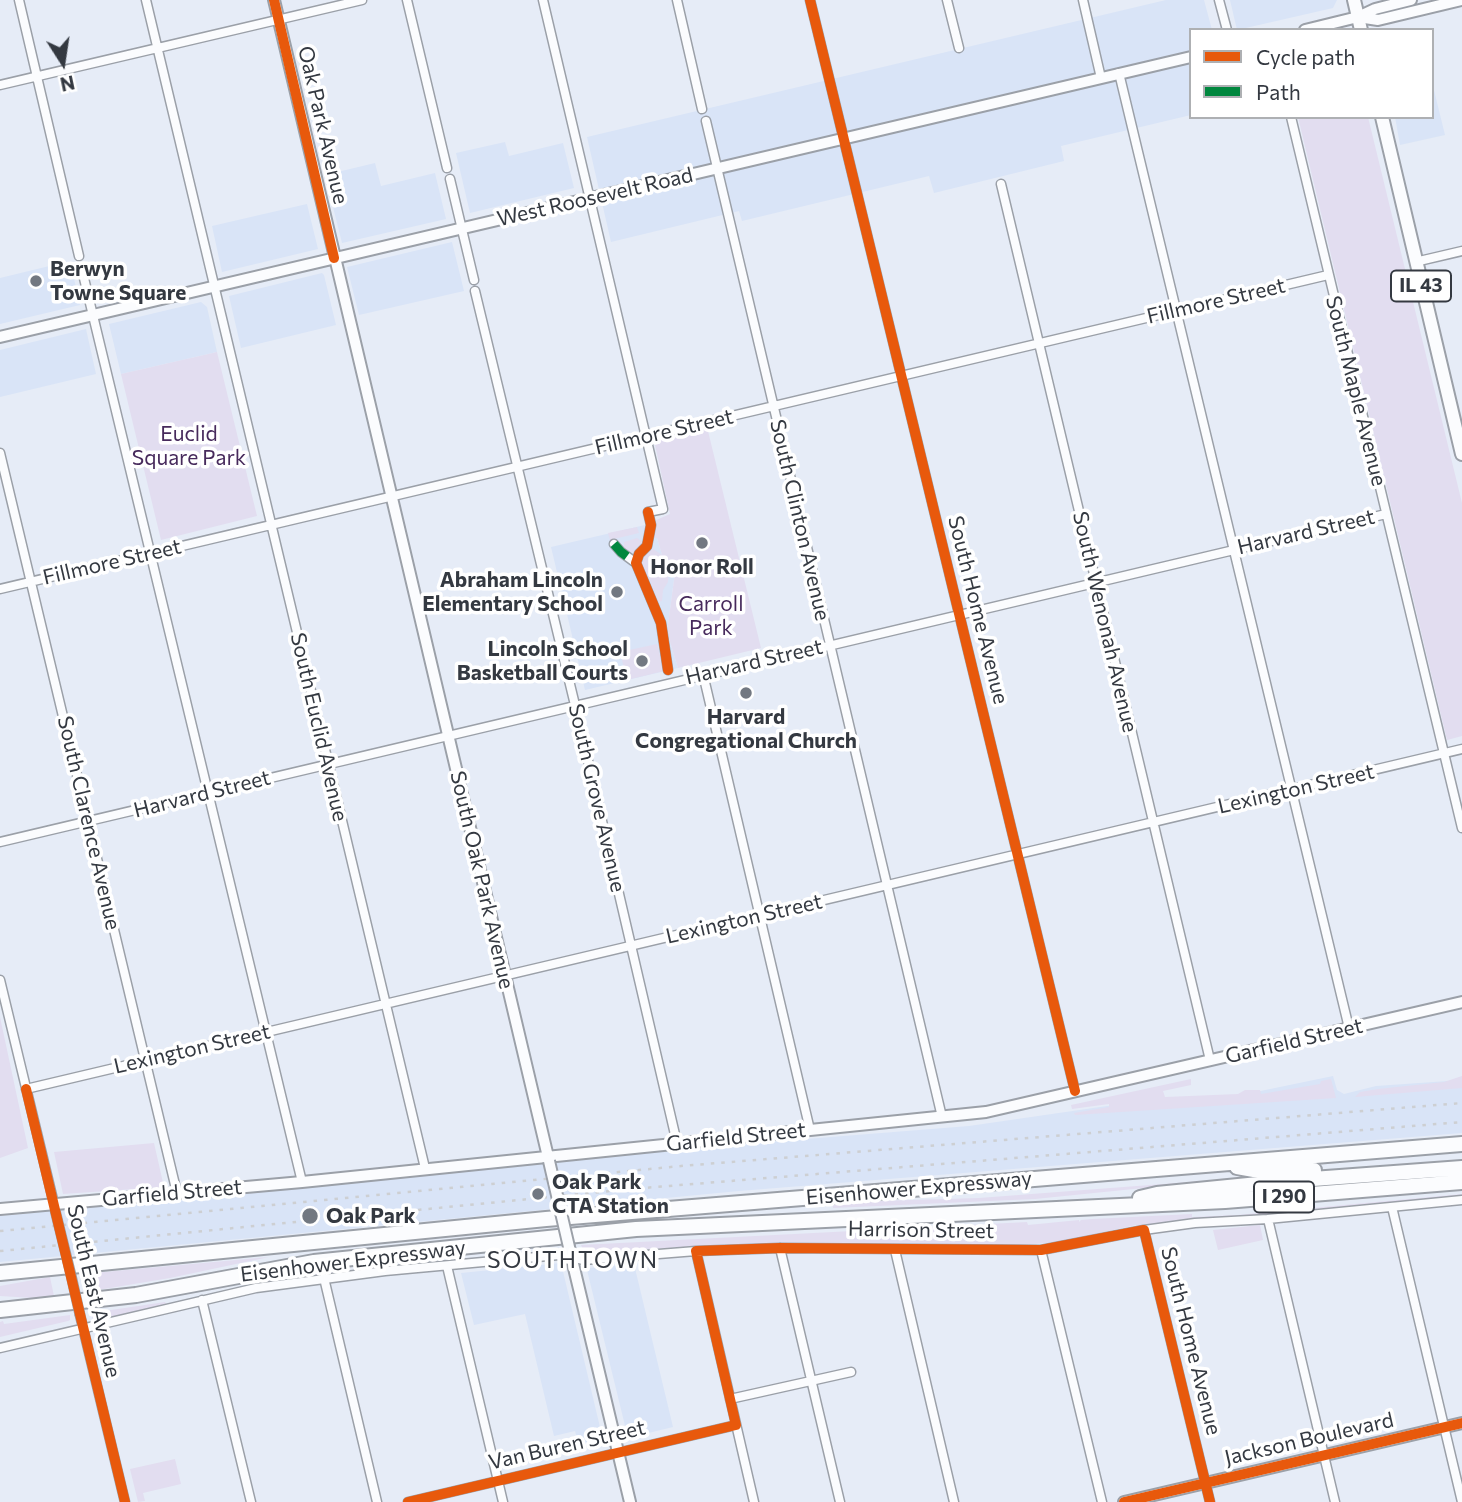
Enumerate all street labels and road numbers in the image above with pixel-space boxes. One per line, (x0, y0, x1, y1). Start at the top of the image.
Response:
street label: Oak Park Avenue (293, 43, 353, 207)
street label: West Roosevelt Road (495, 162, 695, 232)
road number: IL 43 (1391, 270, 1451, 302)
street label: Fillmore Street (1144, 273, 1288, 329)
street label: South Maple Avenue (1320, 293, 1392, 489)
street label: Fillmore Street (592, 404, 736, 460)
street label: South Clinton Avenue (765, 417, 835, 623)
street label: Harvard Street (1235, 504, 1377, 560)
street label: South Wenonah Avenue (1067, 509, 1143, 735)
street label: South Home Avenue (942, 513, 1014, 707)
street label: Fillmore Street (40, 534, 184, 590)
street label: South Euclid Avenue (285, 630, 353, 824)
street label: Harvard Street (683, 634, 825, 690)
street label: South Grove Avenue (563, 701, 631, 895)
street label: South Clarence Avenue (52, 714, 126, 932)
street label: Lexington Street (1215, 759, 1377, 819)
street label: Harvard Street (131, 765, 273, 823)
street label: South Oak Park Avenue (445, 769, 519, 991)
street label: Lexington Street (663, 889, 825, 949)
street label: Garfield Street (1223, 1013, 1365, 1069)
street label: Lexington Street (111, 1019, 273, 1079)
street label: Garfield Street (665, 1117, 807, 1157)
street label: Eisenhower Expressway (805, 1166, 1033, 1210)
street label: Garfield Street (101, 1174, 243, 1212)
road number: I 290 (1254, 1182, 1314, 1212)
street label: South East Avenue (62, 1202, 126, 1380)
street label: Harrison Street (848, 1216, 994, 1244)
street label: Eisenhower Expressway (239, 1235, 467, 1287)
street label: South Home Avenue (1155, 1244, 1227, 1438)
street label: Jackson Boulevard (1222, 1407, 1396, 1471)
street label: Van Buren Street (486, 1415, 648, 1475)

